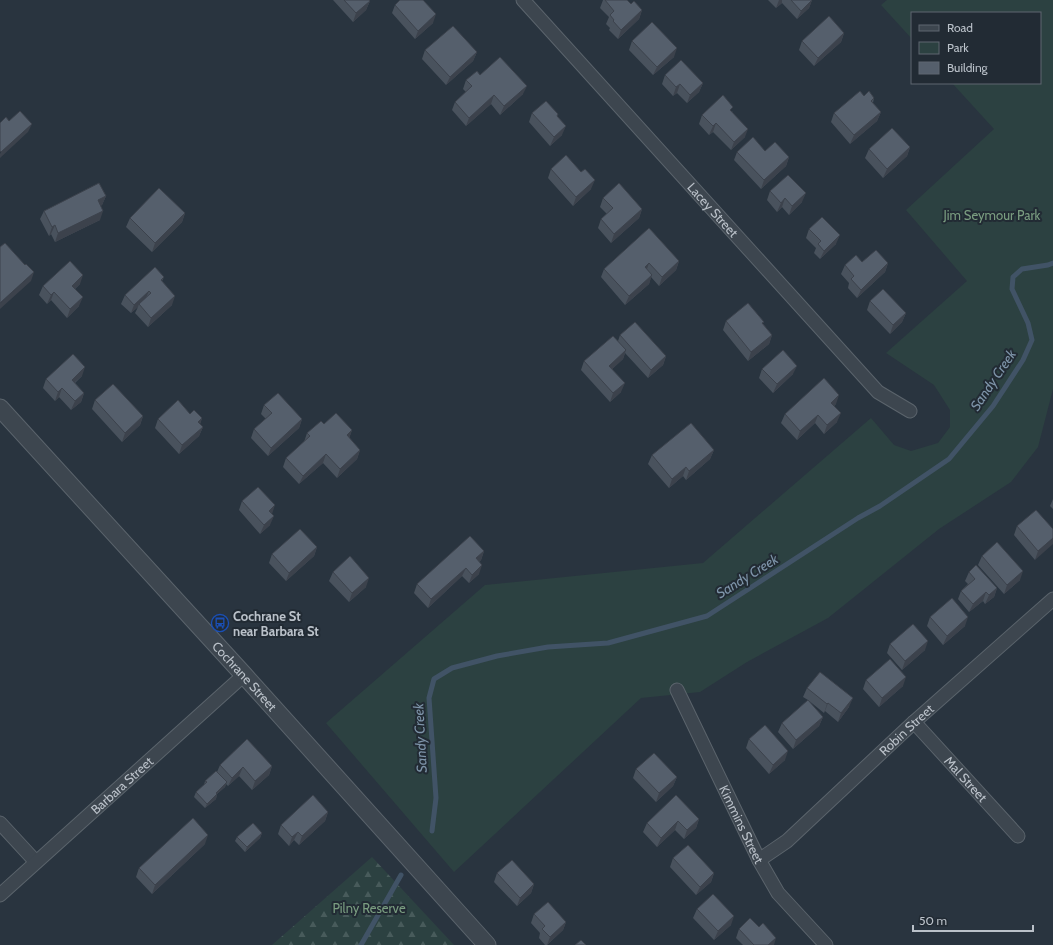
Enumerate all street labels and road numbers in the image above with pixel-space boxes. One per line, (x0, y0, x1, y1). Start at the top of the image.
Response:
street label: Lacey Street (684, 179, 742, 241)
street label: Cochrane Street (209, 638, 281, 715)
street label: Robin Street (876, 700, 937, 759)
street label: Barbara Street (87, 753, 157, 817)
street label: Mal Street (941, 753, 991, 805)
street label: Kimmins Street (716, 782, 768, 867)

